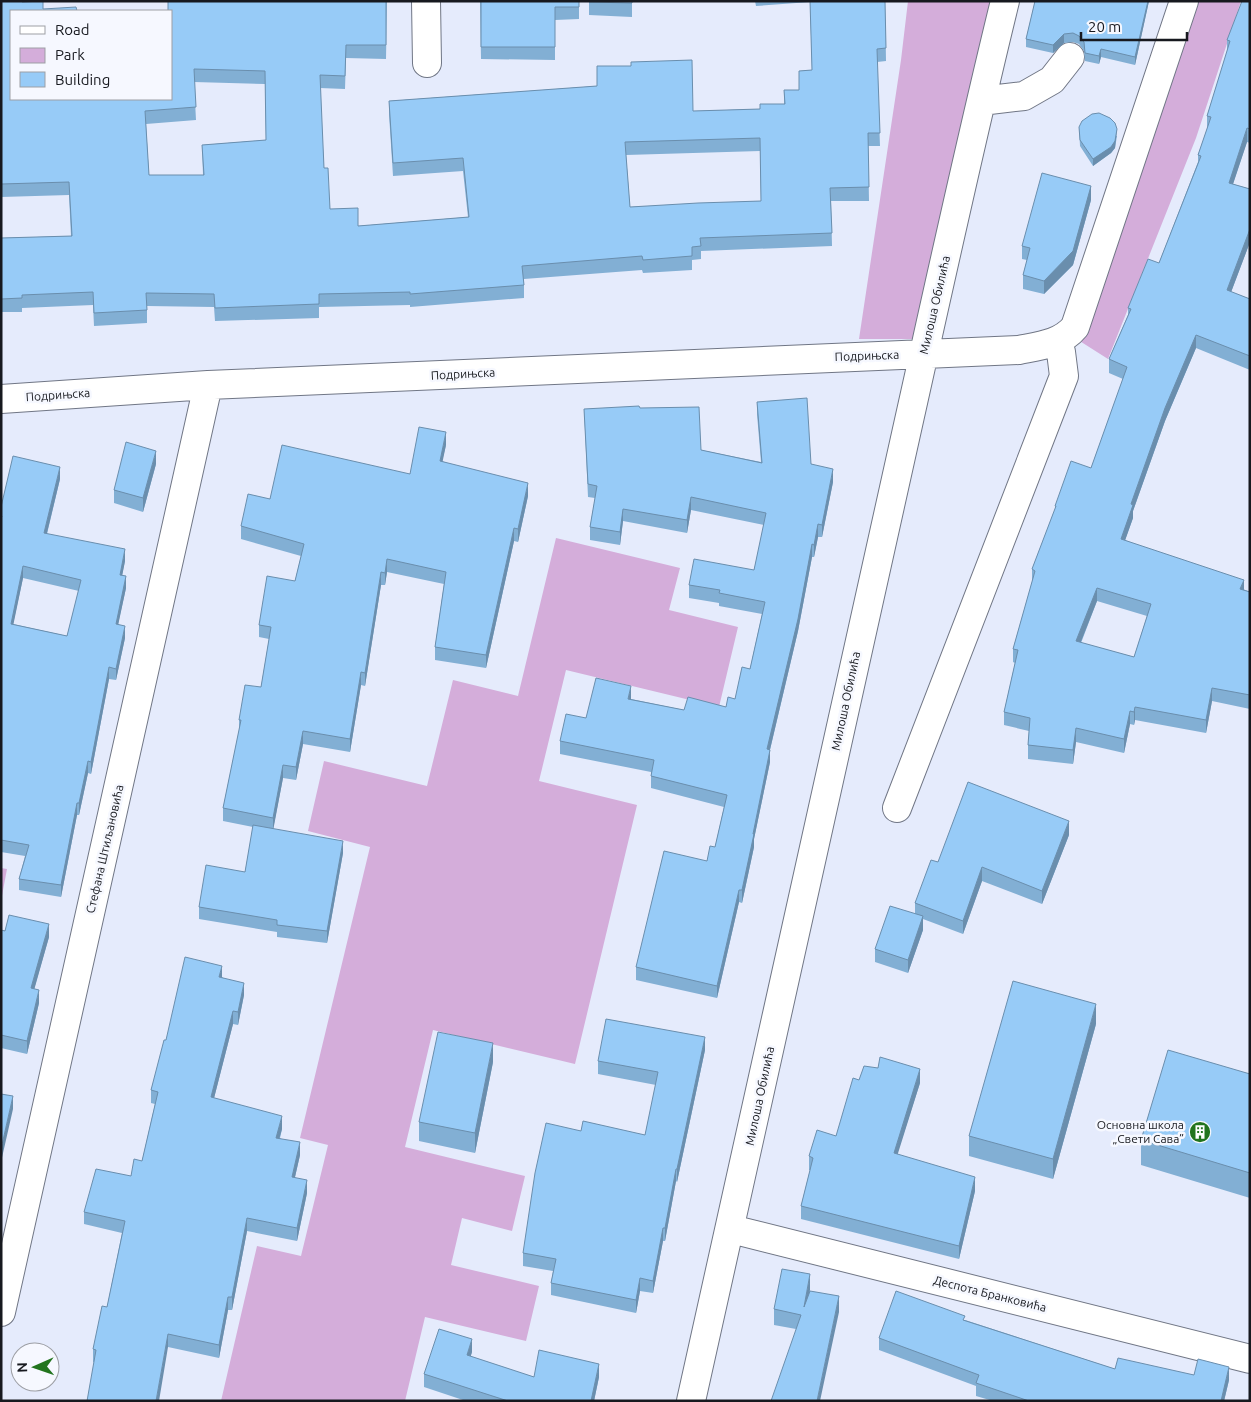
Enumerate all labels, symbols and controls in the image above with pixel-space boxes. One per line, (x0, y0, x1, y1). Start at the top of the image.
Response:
legend (10, 10, 172, 100)
scale bar (1081, 10, 1187, 42)
text: 20 m (1088, 18, 1121, 35)
text: Road (55, 21, 90, 38)
text: Park (55, 46, 85, 63)
text: Building (55, 71, 110, 88)
street label: Милоша Обилића (917, 254, 952, 355)
street label: Подрињска (834, 348, 899, 363)
street label: Подрињска (430, 365, 496, 382)
street label: Подрињска (25, 386, 91, 403)
street label: Милоша Обилића (829, 650, 862, 752)
street label: Стефана Штиљановића (83, 783, 126, 914)
street label: Милоша Обилића (743, 1045, 776, 1147)
place label: Основна школа „Свети Сава” (1097, 1118, 1184, 1145)
building icon: Основна школа „Свети Сава” (1188, 1120, 1212, 1144)
street label: Деспота Бранковића (932, 1273, 1048, 1314)
north arrow (10, 1342, 60, 1392)
text: N (14, 1362, 30, 1373)

